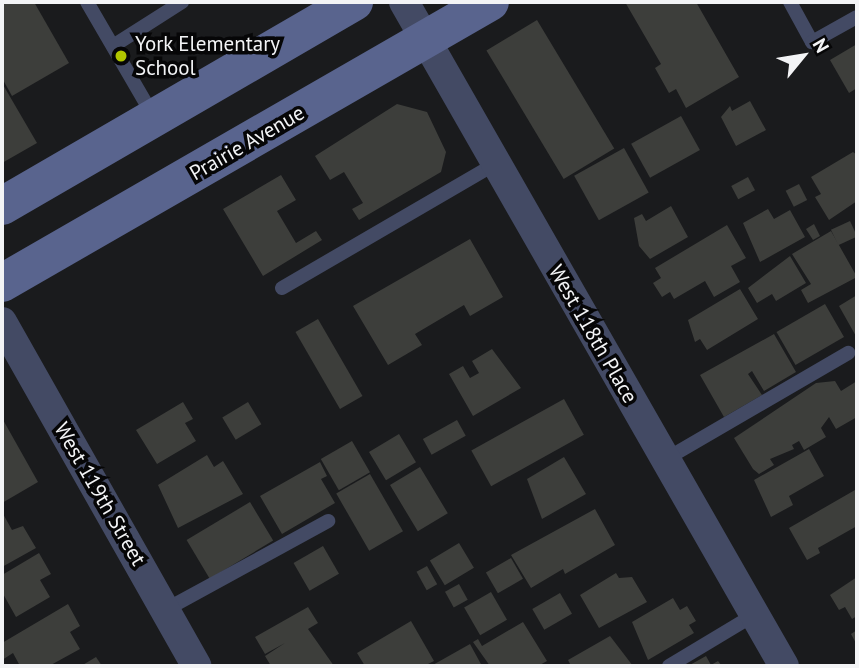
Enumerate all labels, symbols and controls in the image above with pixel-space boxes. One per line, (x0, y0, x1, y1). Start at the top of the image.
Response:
north arrow (768, 21, 838, 91)
place label: York Elementary School (135, 31, 281, 81)
text: N (808, 34, 835, 57)
marker: York Elementary School (113, 48, 129, 64)
street label: Prairie Avenue (185, 100, 309, 186)
street label: West 118th Place (543, 260, 643, 408)
street label: West 119th Street (49, 418, 151, 570)

